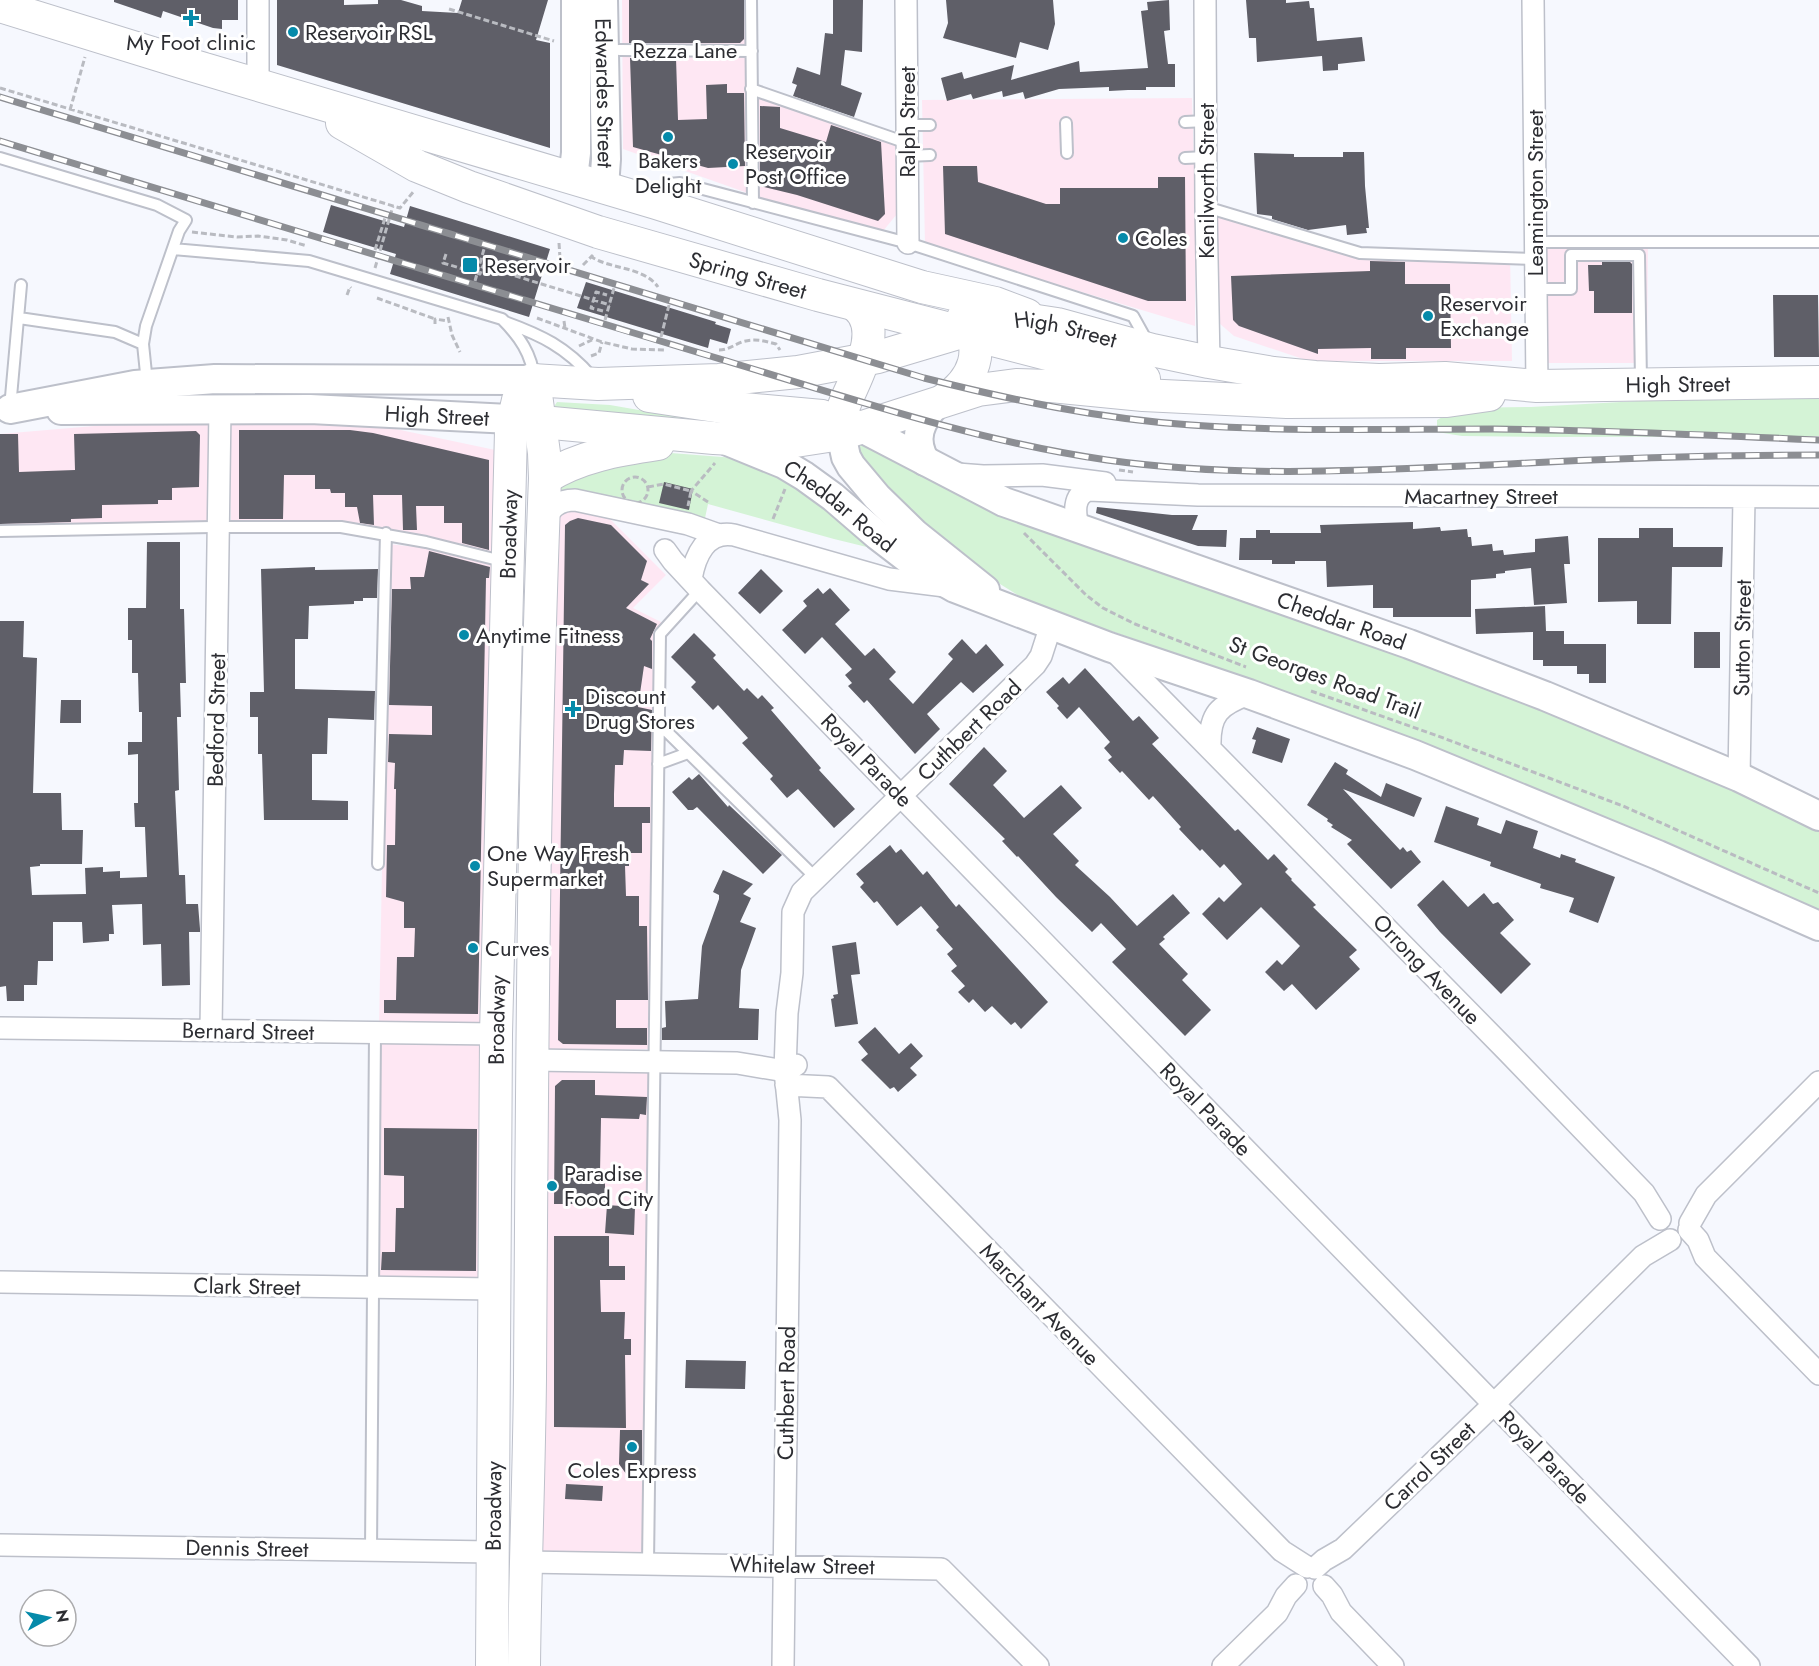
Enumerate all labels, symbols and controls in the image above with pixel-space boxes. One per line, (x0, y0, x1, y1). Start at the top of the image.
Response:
marker: My Foot clinic (182, 9, 200, 27)
place label: Reservoir RSL (305, 16, 433, 48)
street label: Edwardes Street (587, 18, 622, 170)
marker: Reservoir RSL (286, 25, 300, 39)
place label: My Foot clinic (126, 26, 256, 58)
street label: Rezza Lane (633, 34, 737, 66)
street label: Ralph Street (891, 66, 923, 178)
street label: Kenilworth Street (1190, 103, 1222, 259)
street label: Leamington Street (1519, 109, 1551, 276)
marker: Bakers Delight (661, 130, 675, 144)
place label: Reservoir Post Office (745, 135, 847, 192)
place label: Bakers Delight (635, 144, 702, 201)
marker: Reservoir Post Office (726, 157, 740, 171)
place label: Coles (1135, 222, 1187, 254)
marker: Coles (1116, 231, 1130, 245)
street label: Spring Street (685, 243, 811, 307)
place label: Reservoir (484, 249, 571, 281)
marker: Reservoir (461, 256, 479, 274)
place label: Reservoir Exchange (1440, 287, 1529, 344)
street label: High Street (1012, 302, 1121, 356)
marker: Reservoir Exchange (1421, 309, 1435, 323)
street label: High Street (1625, 367, 1731, 401)
street label: High Street (384, 397, 491, 434)
street label: Cheddar Road (778, 451, 903, 560)
street label: Macartney Street (1404, 480, 1559, 512)
street label: Broadway (491, 489, 526, 579)
street label: Sutton Street (1725, 579, 1759, 697)
street label: Cheddar Road (1273, 583, 1411, 658)
place label: Anytime Fitness (476, 619, 620, 651)
street label: St Georges Road Trail (1224, 627, 1426, 727)
marker: Anytime Fitness (457, 628, 471, 642)
street label: Bedford Street (199, 652, 233, 787)
street label: Cuthbert Road (910, 672, 1028, 788)
place label: Discount Drug Stores (585, 680, 695, 737)
marker: Discount Drug Stores (566, 702, 580, 716)
street label: Royal Parade (814, 706, 920, 814)
place label: One Way Fresh Supermarket (487, 837, 630, 894)
marker: One Way Fresh Supermarket (468, 859, 482, 873)
street label: Orrong Avenue (1366, 906, 1488, 1032)
place label: Curves (485, 932, 550, 964)
marker: Curves (466, 941, 480, 955)
street label: Broadway (480, 974, 513, 1065)
street label: Bernard Street (181, 1014, 315, 1048)
street label: Royal Parade (1153, 1055, 1259, 1163)
place label: Paradise Food City (564, 1157, 654, 1214)
marker: Paradise Food City (545, 1179, 559, 1193)
street label: Marchant Avenue (973, 1235, 1107, 1373)
street label: Clark Street (193, 1269, 302, 1303)
street label: Cuthbert Road (769, 1326, 803, 1460)
street label: Royal Parade (1492, 1403, 1598, 1511)
street label: Carrol Street (1376, 1414, 1483, 1518)
marker: Coles Express (625, 1440, 639, 1454)
place label: Coles Express (567, 1454, 697, 1486)
street label: Broadway (477, 1461, 509, 1551)
street label: Dennis Street (185, 1531, 310, 1565)
street label: Whitelaw Street (729, 1548, 876, 1582)
north arrow (18, 1588, 78, 1648)
text: N (50, 1608, 75, 1624)

